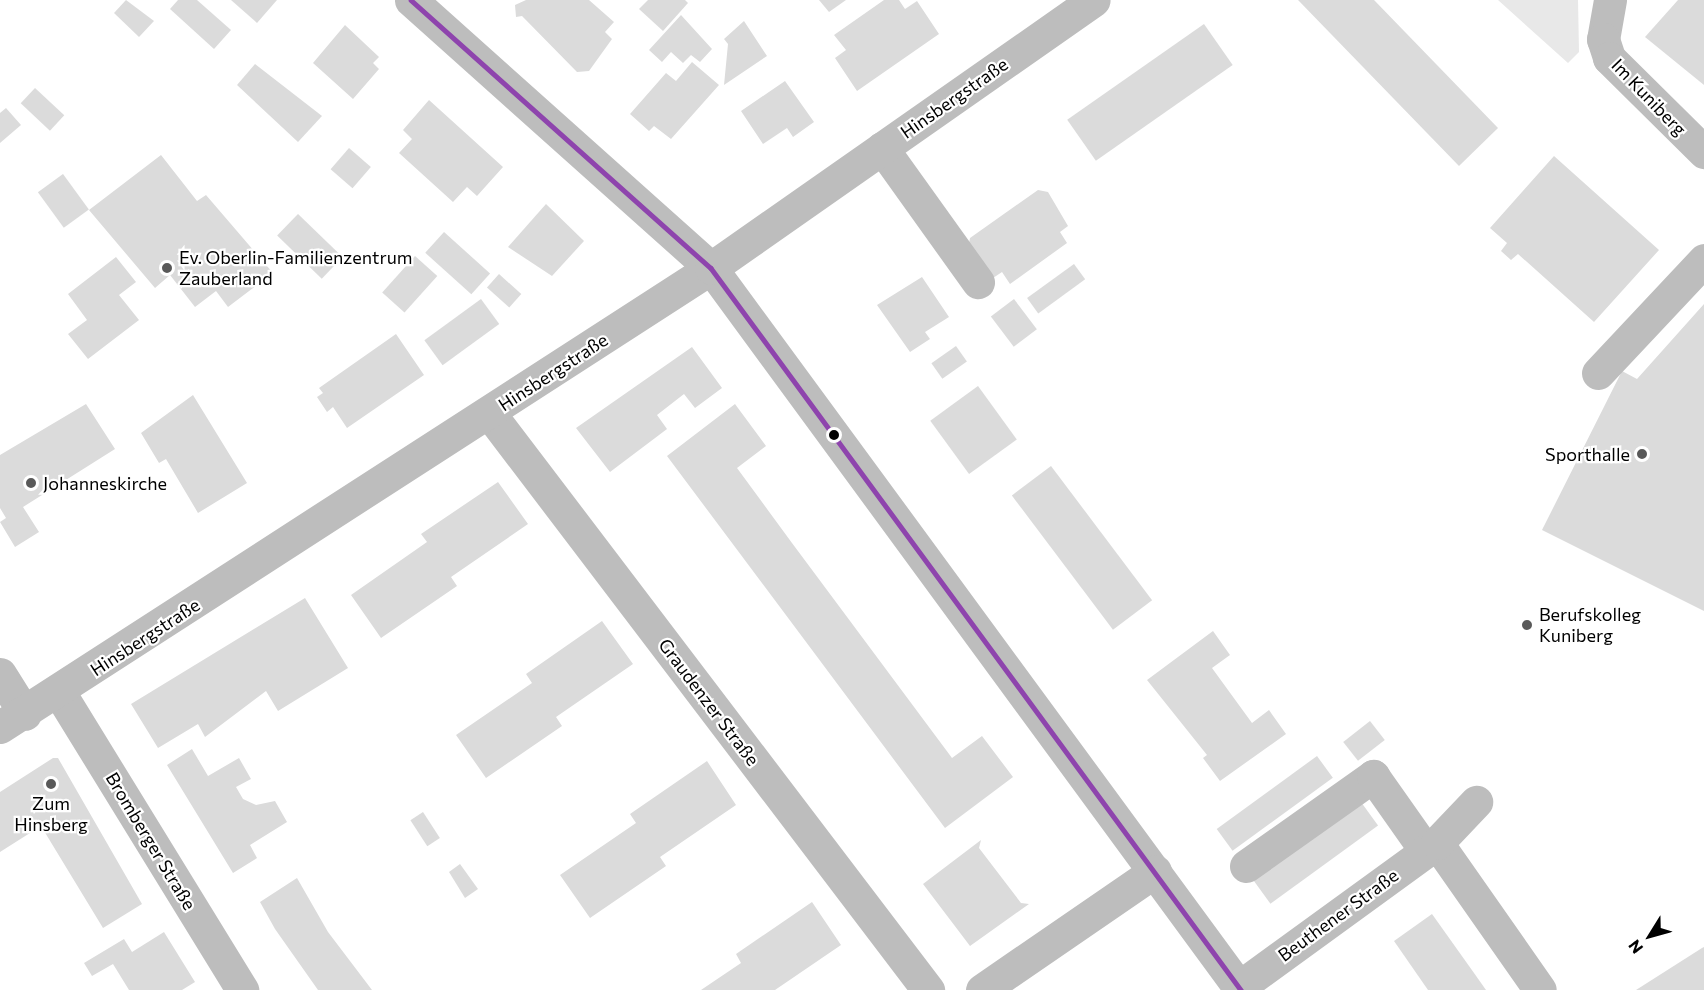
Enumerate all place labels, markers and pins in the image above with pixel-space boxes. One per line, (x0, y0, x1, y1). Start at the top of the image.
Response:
place label: Ev. Oberlin-Familienzentrum Zauberland (179, 247, 412, 290)
marker: Ev. Oberlin-Familienzentrum Zauberland (160, 261, 174, 275)
unlabelled marker (828, 429, 840, 441)
place label: Sporthalle (1545, 443, 1630, 465)
marker: Sporthalle (1635, 447, 1649, 461)
place label: Johanneskirche (43, 472, 167, 494)
marker: Johanneskirche (24, 476, 38, 490)
place label: Berufskolleg Kuniberg (1539, 604, 1641, 646)
marker: Berufskolleg Kuniberg (1520, 618, 1534, 632)
marker: Zum Hinsberg (44, 777, 58, 791)
place label: Zum Hinsberg (14, 793, 88, 836)

